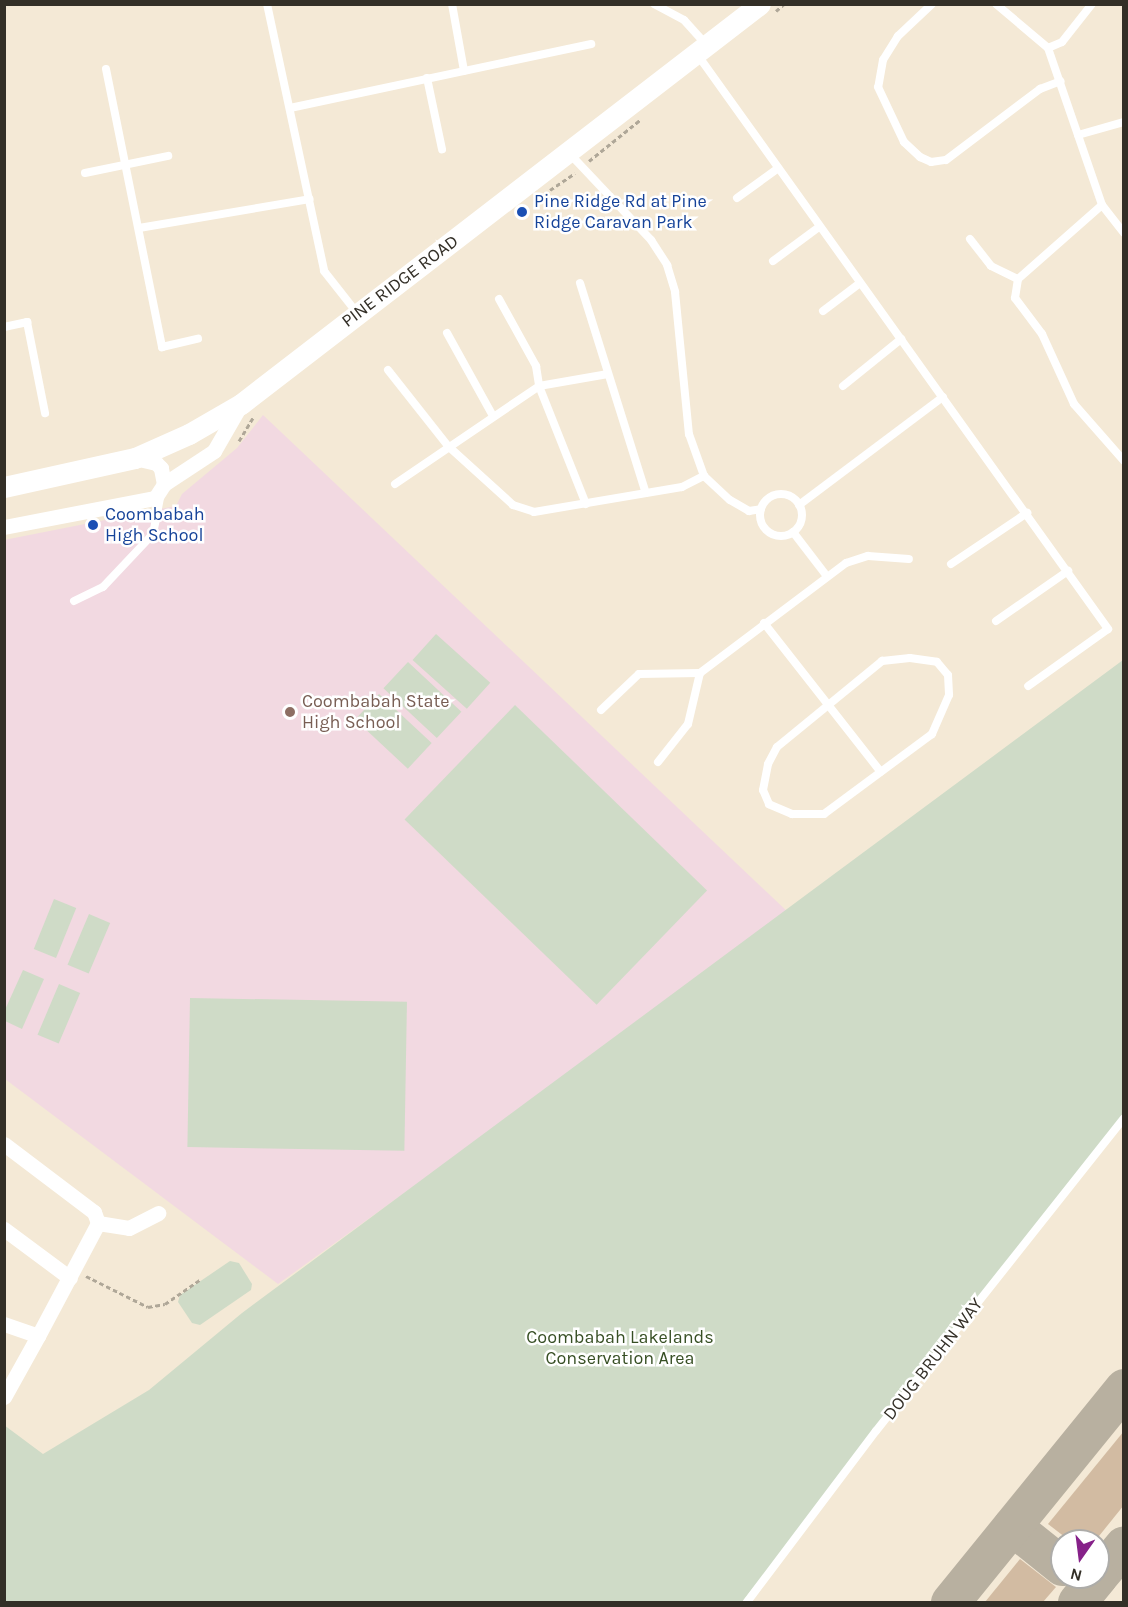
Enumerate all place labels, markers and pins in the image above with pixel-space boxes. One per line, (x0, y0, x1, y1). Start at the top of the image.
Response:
place label: Pine Ridge Rd at Pine Ridge Caravan Park (534, 191, 707, 234)
marker: Pine Ridge Rd at Pine Ridge Caravan Park (515, 205, 529, 219)
place label: Coombabah High School (105, 504, 205, 546)
marker: Coombabah High School (86, 518, 100, 532)
place label: Coombabah State High School (302, 691, 449, 734)
marker: Coombabah State High School (283, 705, 297, 719)

